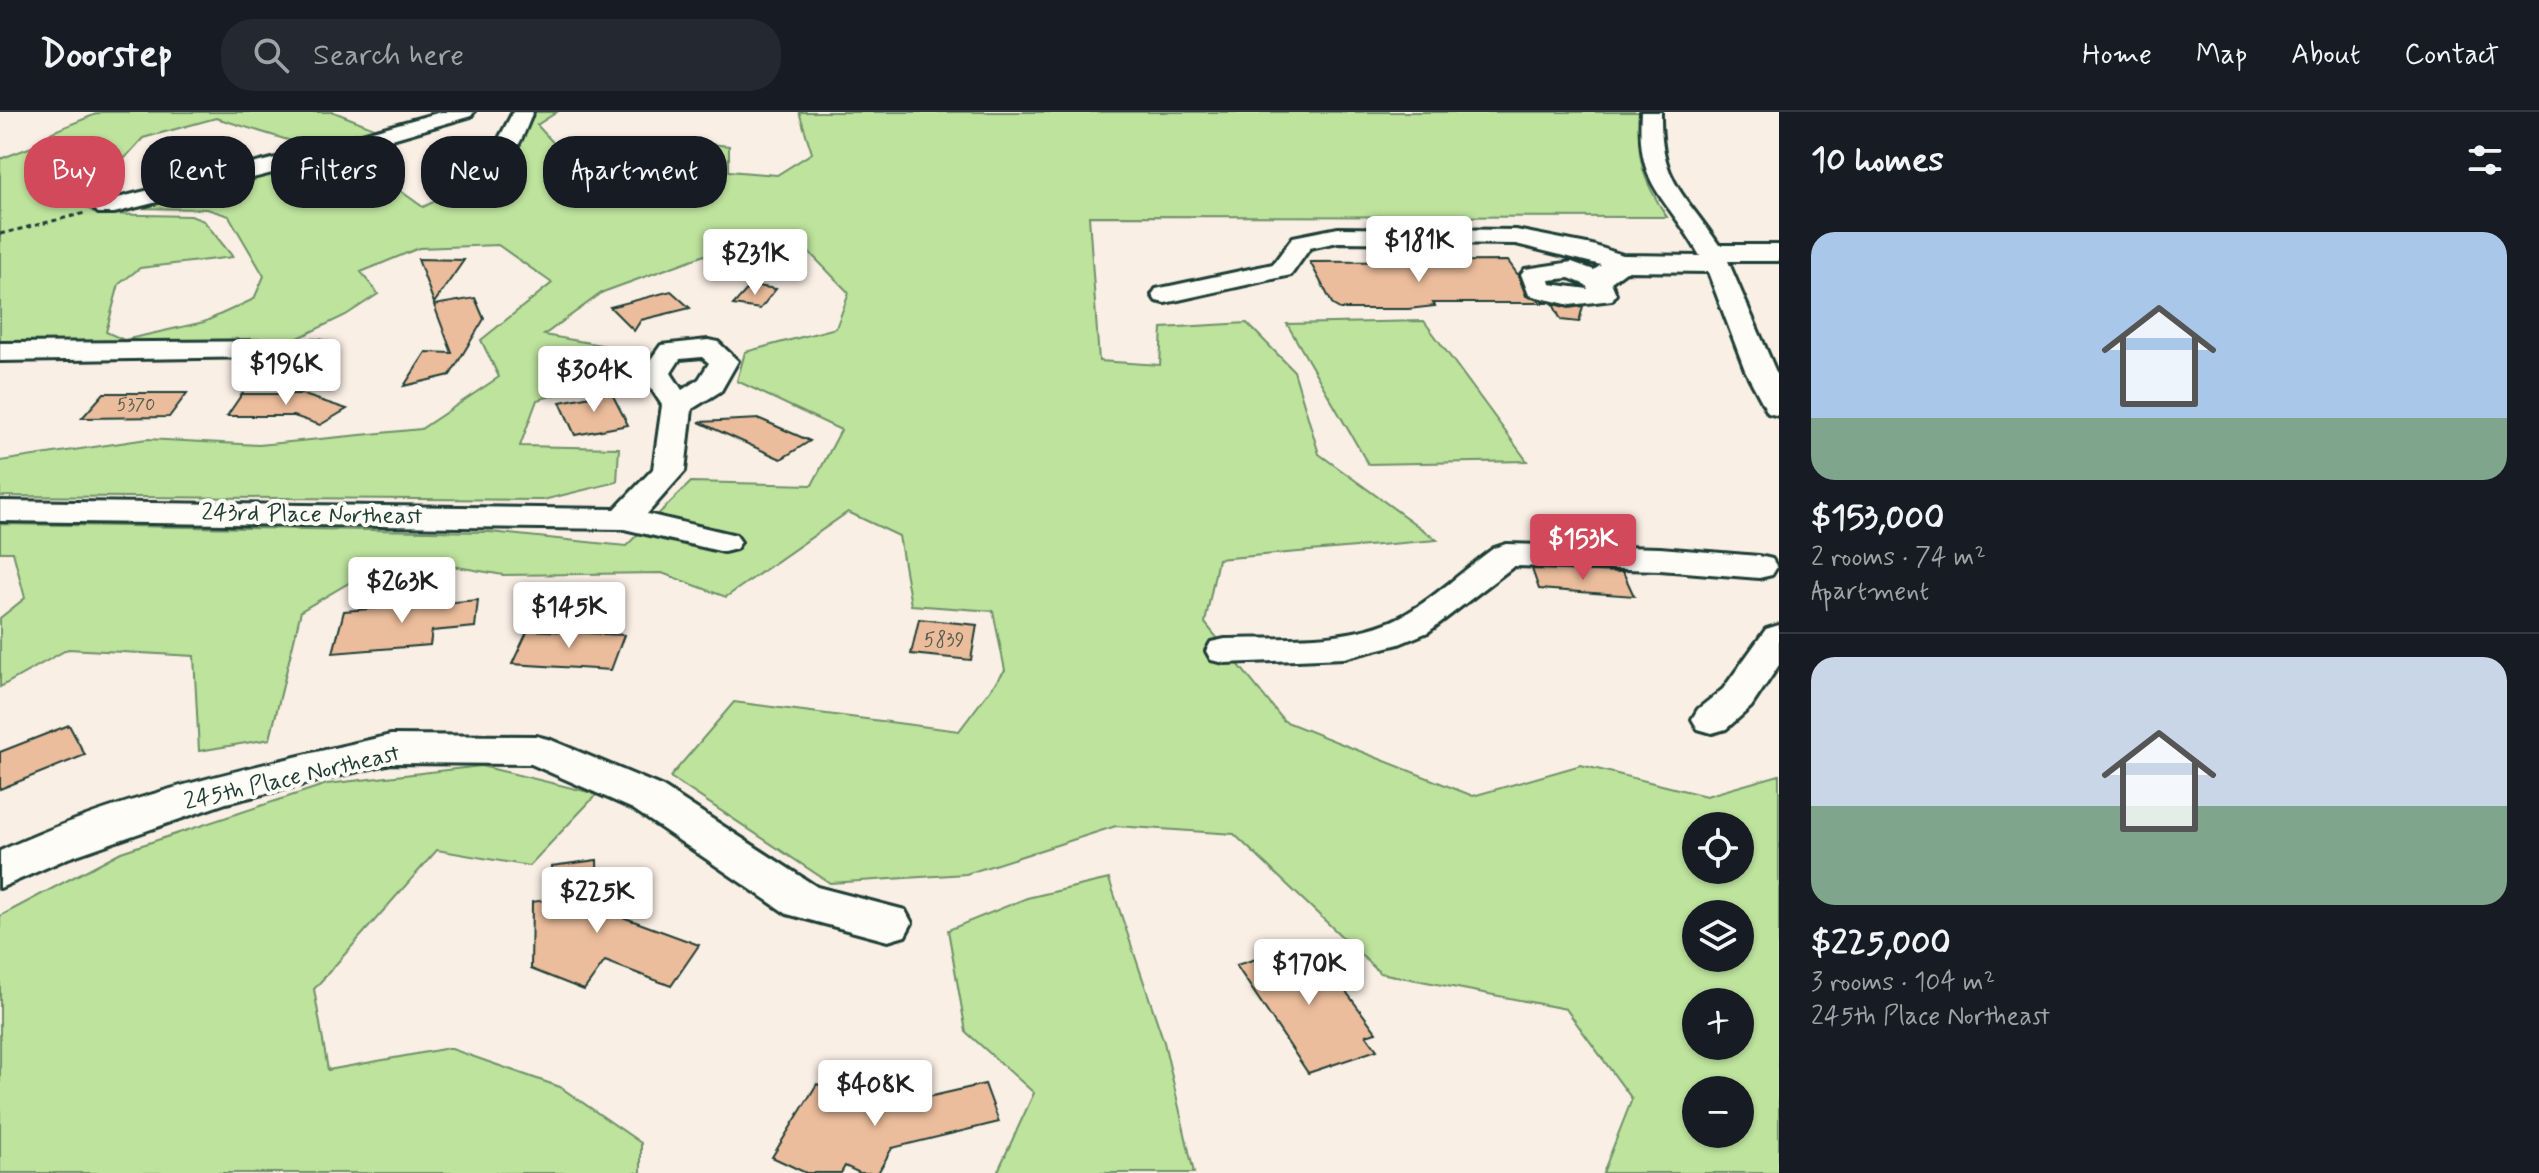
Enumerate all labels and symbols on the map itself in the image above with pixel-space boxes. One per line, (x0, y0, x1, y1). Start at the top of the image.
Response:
pin: $181K (1363, 216, 1475, 284)
pin: $231K (699, 229, 811, 297)
pin: $196K (230, 339, 342, 407)
pin: $304K (538, 346, 650, 414)
house number: 5370 (117, 393, 155, 417)
street label: 243rd Place Northeast (201, 498, 423, 532)
pin: $153K (1527, 514, 1639, 582)
pin: $263K (346, 557, 458, 625)
pin: $145K (513, 582, 625, 650)
house number: 5839 (924, 627, 965, 654)
street label: 245th Place Northeast (181, 738, 403, 818)
pin: $225K (541, 867, 653, 935)
pin: $170K (1253, 939, 1365, 1007)
pin: $408K (819, 1060, 931, 1128)

